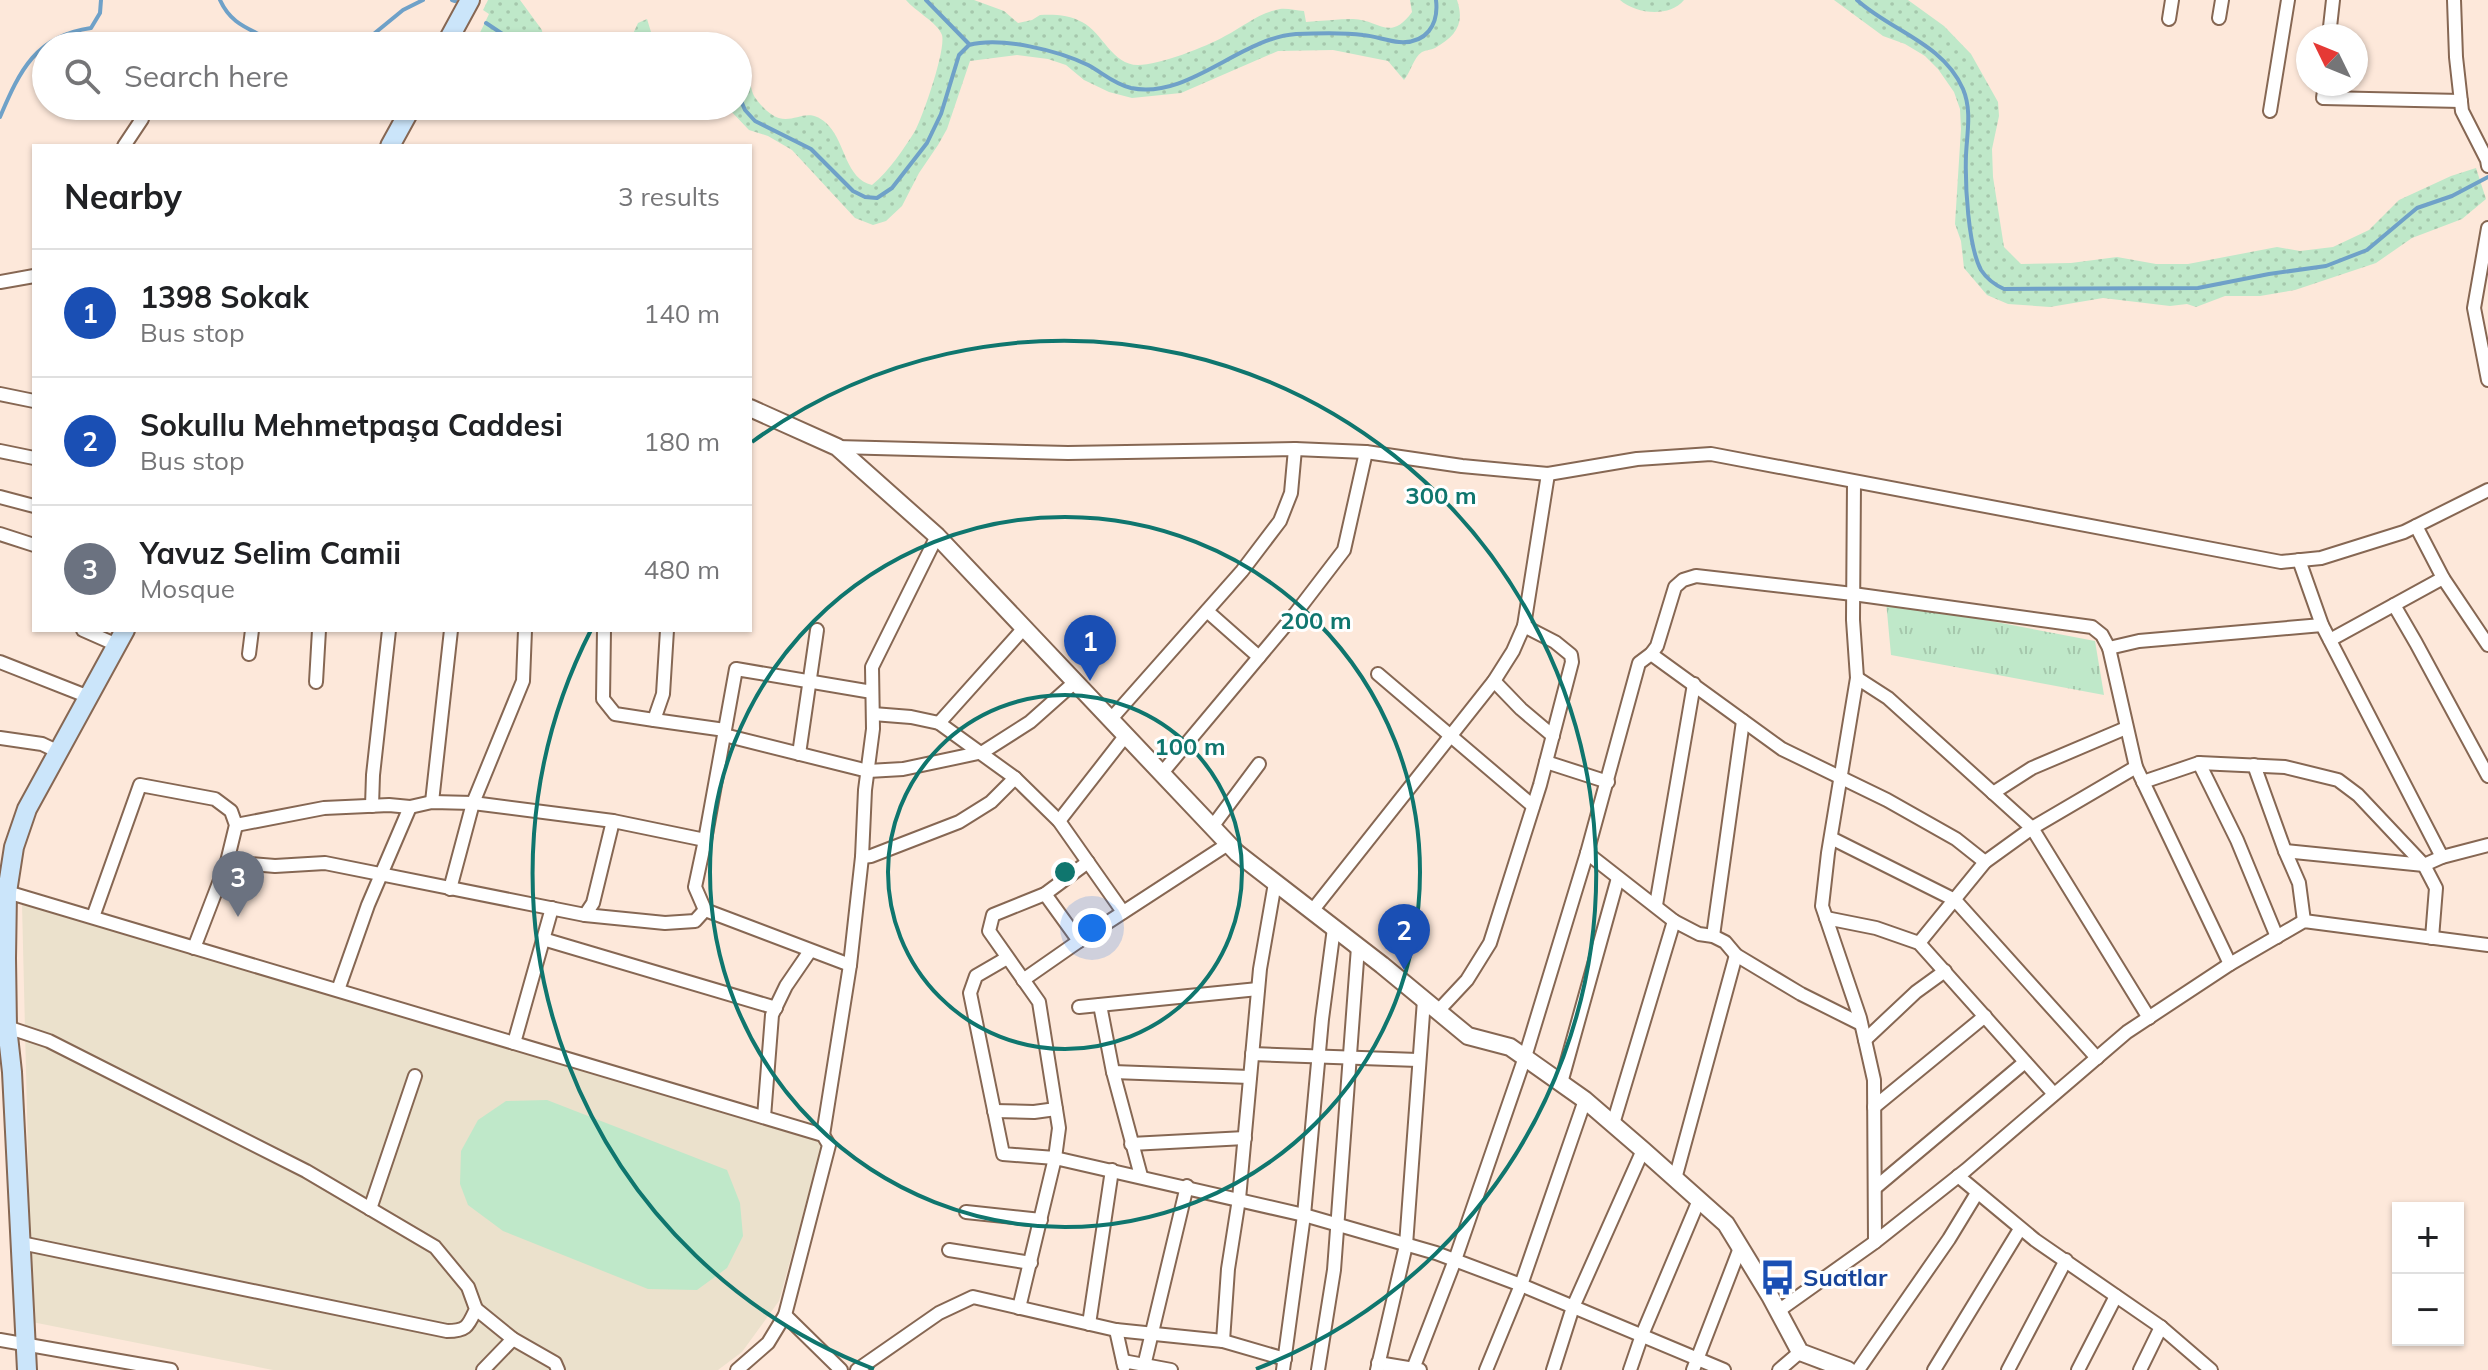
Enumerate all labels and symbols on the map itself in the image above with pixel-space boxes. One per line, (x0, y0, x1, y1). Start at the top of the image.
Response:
north arrow (2296, 24, 2368, 96)
text: 300 m (1405, 480, 1477, 510)
text: 200 m (1280, 605, 1352, 635)
pin: 1 (1064, 615, 1116, 681)
text: 100 m (1154, 731, 1226, 761)
pin: 3 (212, 851, 264, 917)
centre of rings (1051, 858, 1079, 886)
pin: 2 (1378, 904, 1430, 970)
your location (1072, 908, 1112, 948)
bus stop icon: Suatlar (1758, 1258, 1796, 1296)
place label: Suatlar (1803, 1262, 1888, 1292)

